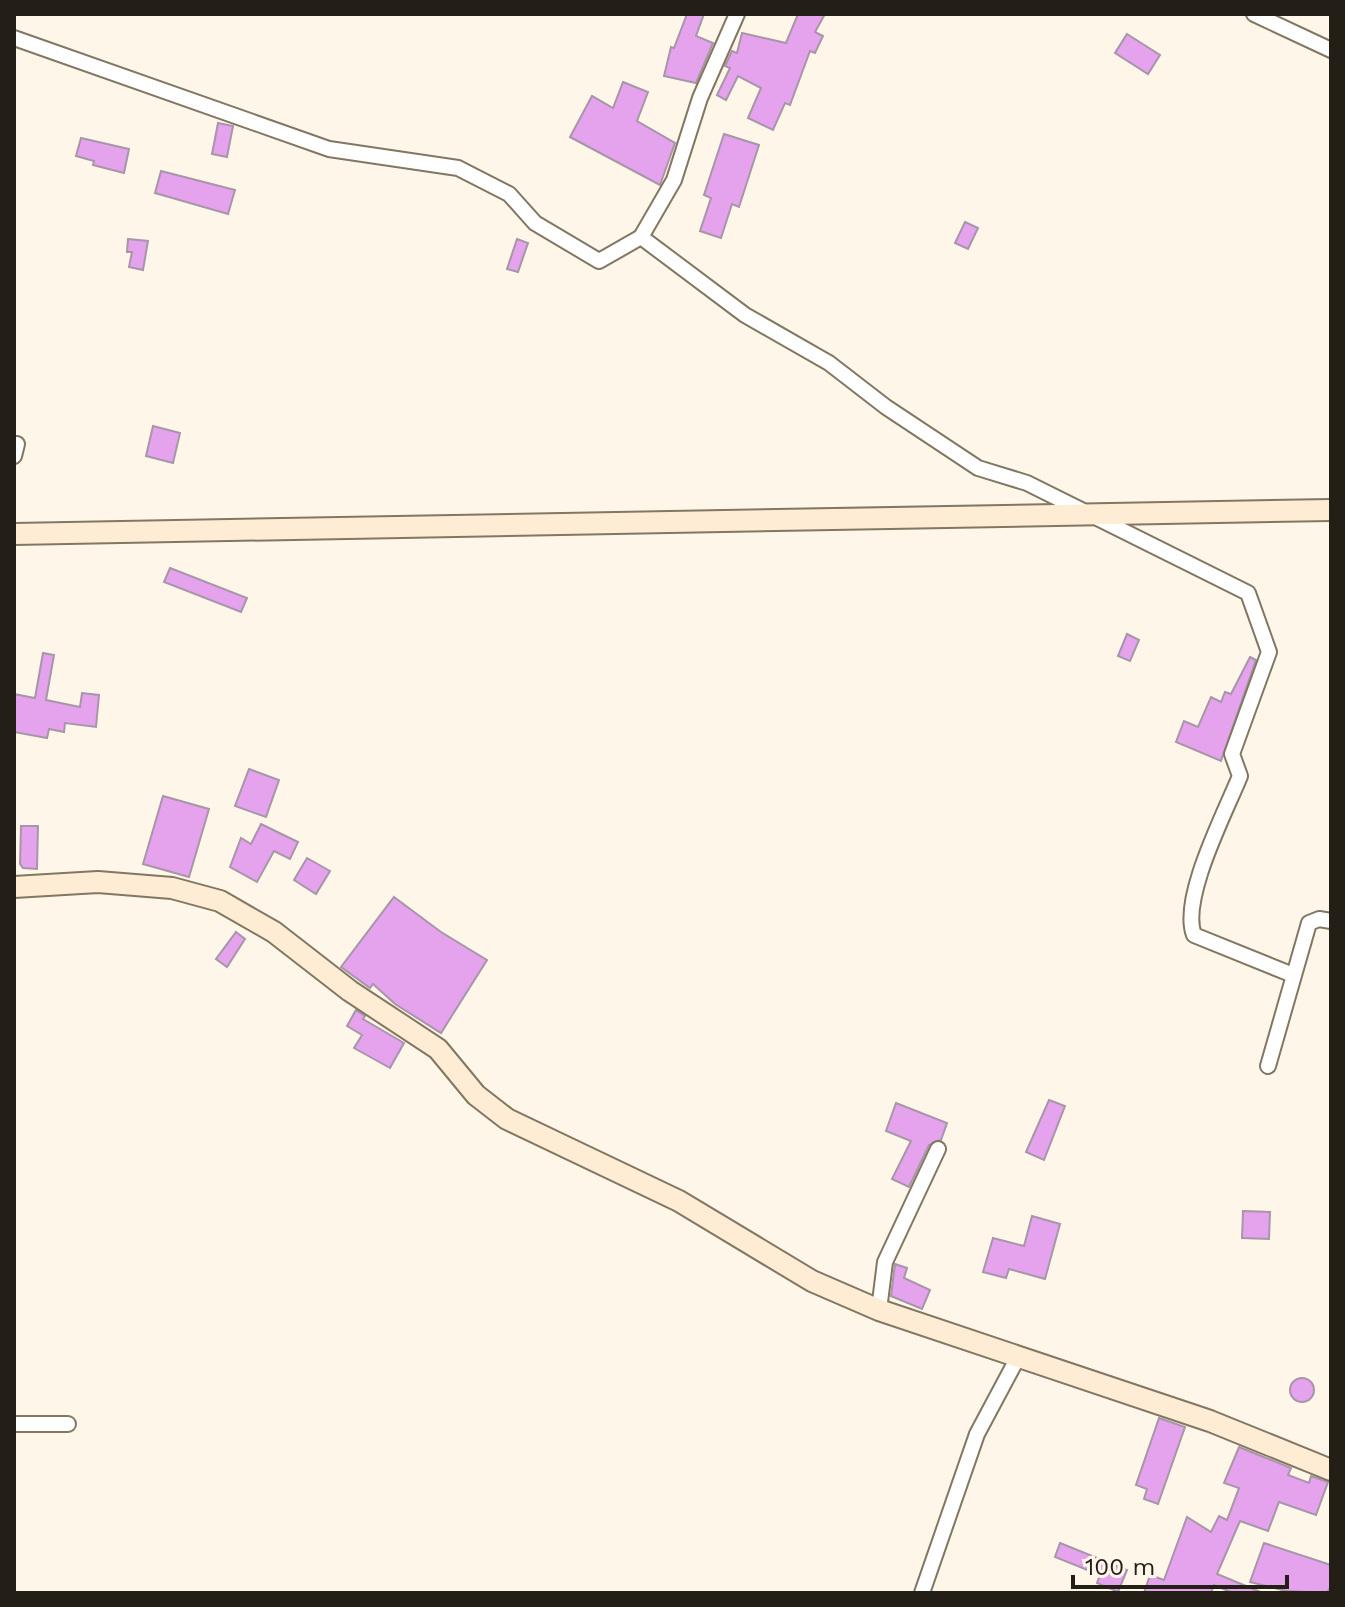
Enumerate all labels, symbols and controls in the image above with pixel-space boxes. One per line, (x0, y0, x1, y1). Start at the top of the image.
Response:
scale bar (1073, 1539, 1287, 1589)
text: 100 m (1085, 1553, 1155, 1581)

